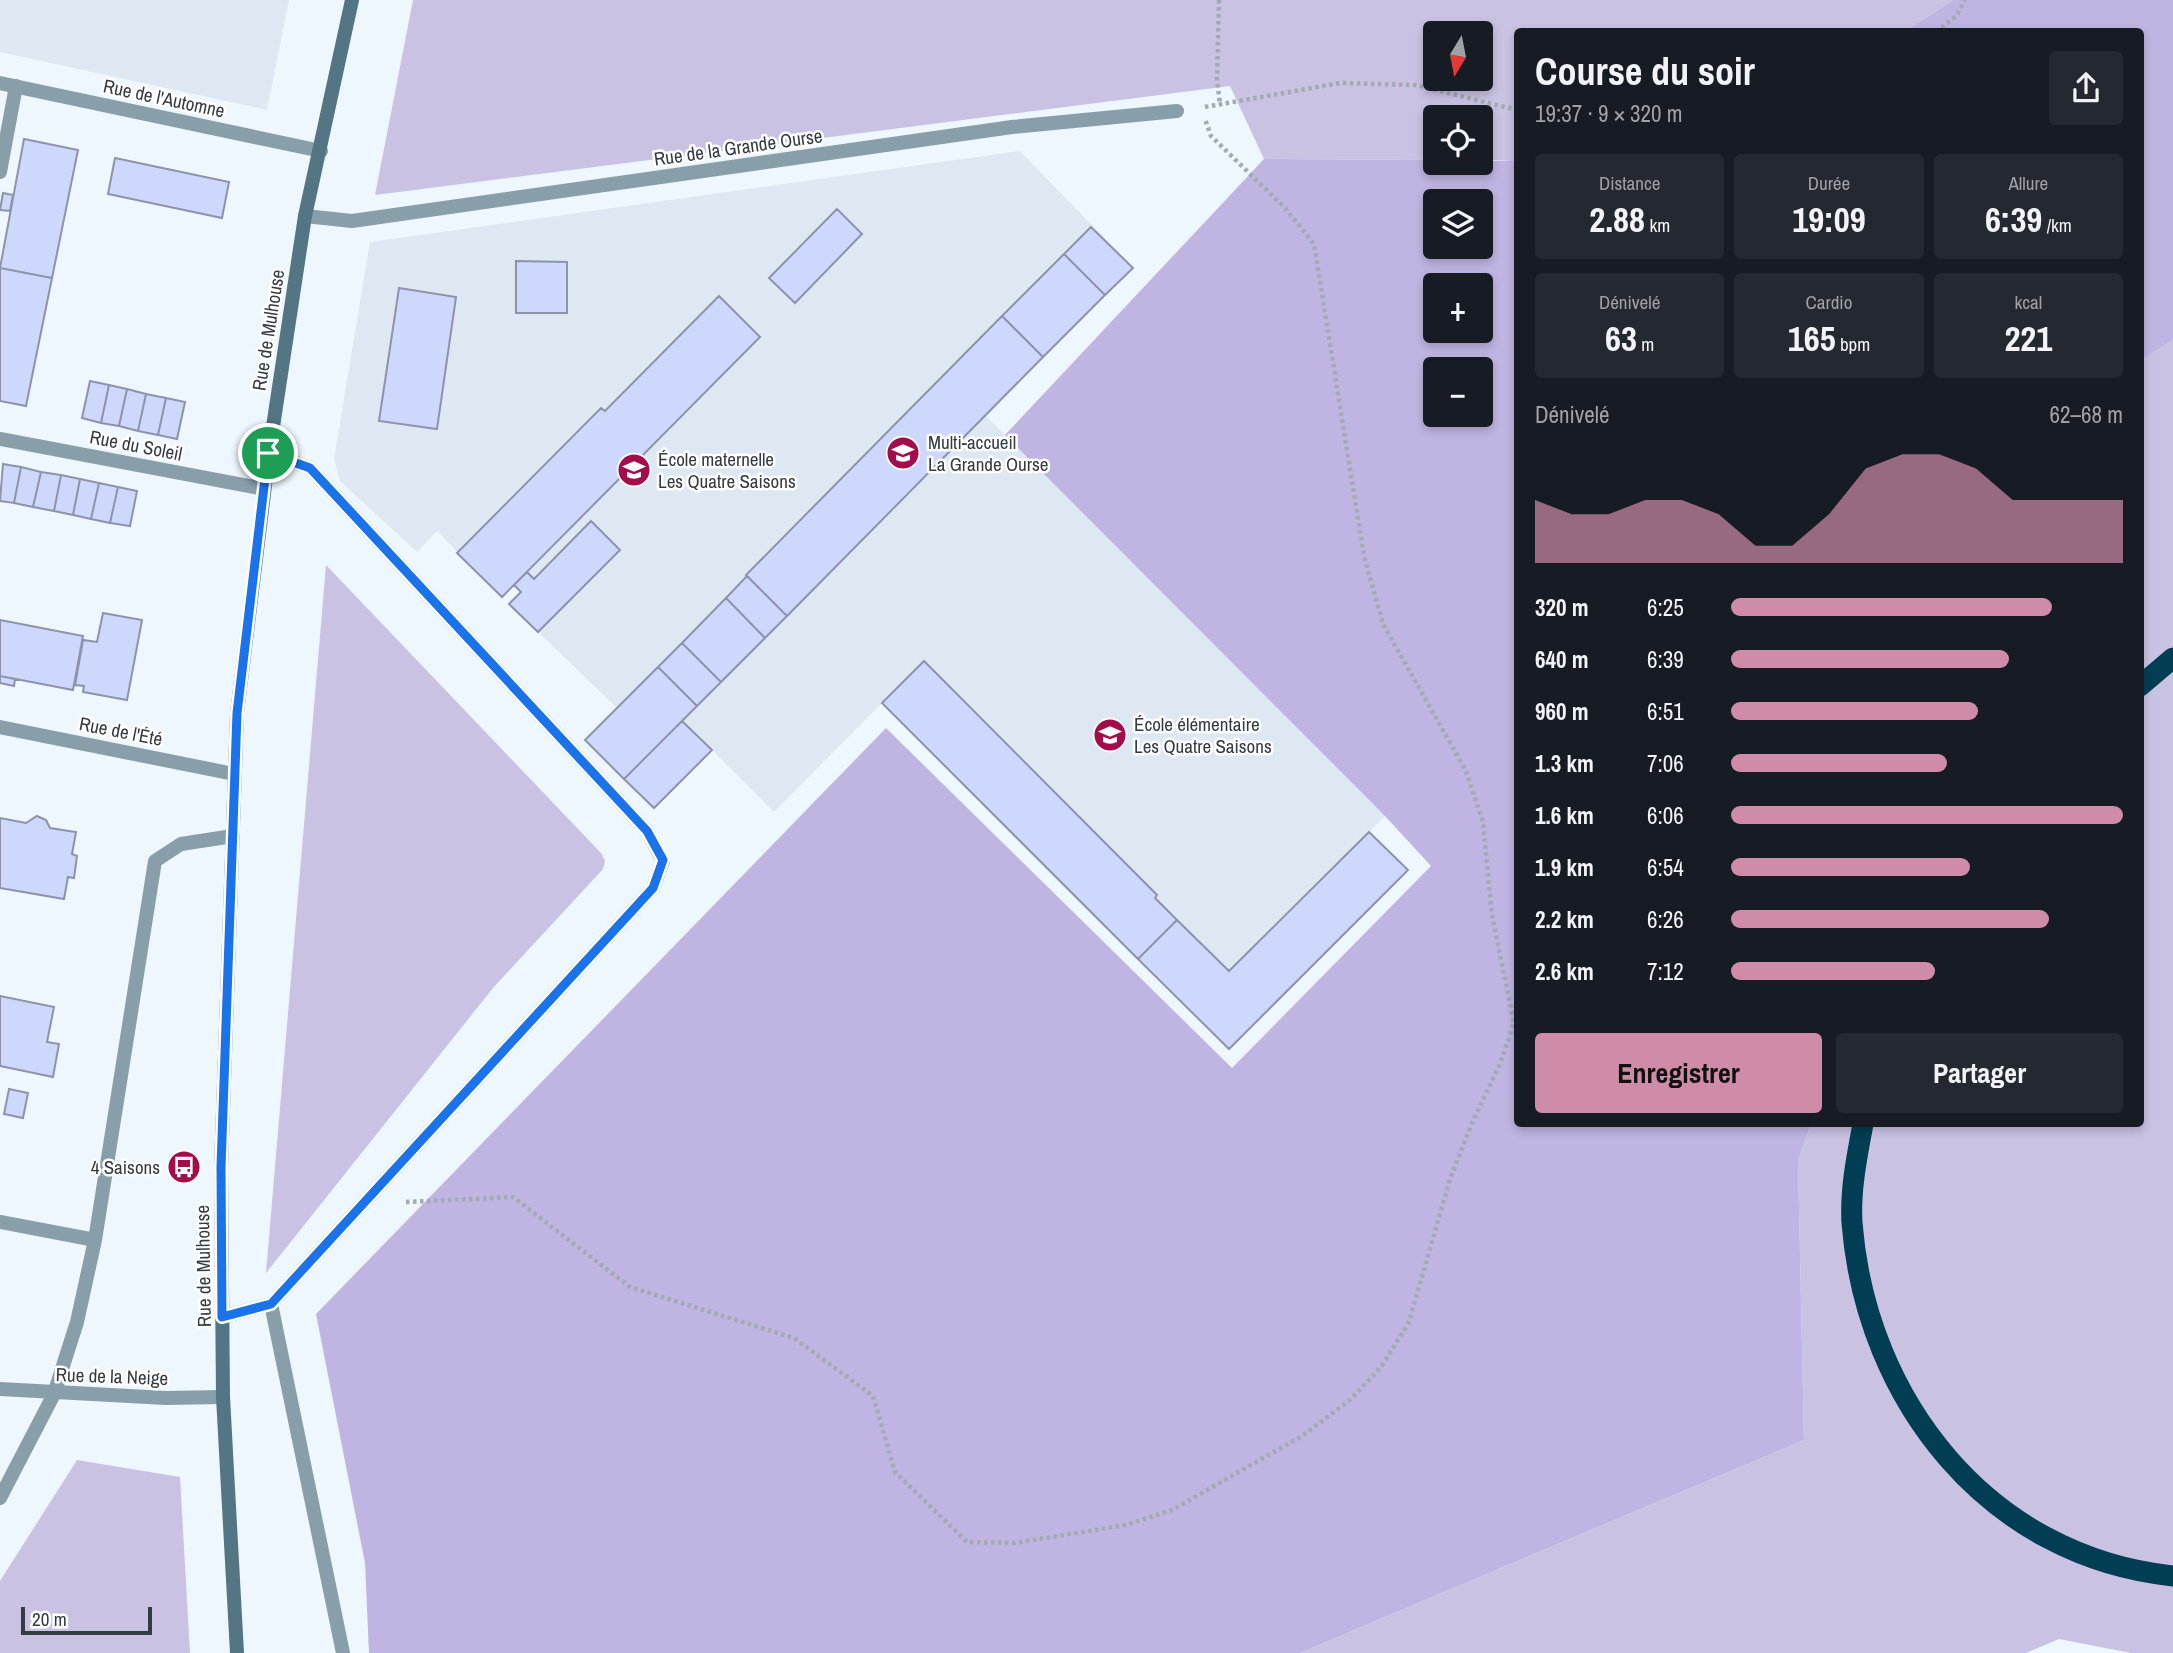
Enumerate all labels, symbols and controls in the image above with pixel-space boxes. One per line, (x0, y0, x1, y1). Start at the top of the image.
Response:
north arrow (1423, 21, 1493, 91)
map controls (1423, 21, 1493, 427)
text: Course du soir (1535, 46, 1755, 97)
button: share (2049, 51, 2123, 125)
street label: Rue de l'Automne (101, 72, 227, 124)
text: 19:37 · 9 × 320 m (1535, 98, 1682, 129)
button: locate (1423, 105, 1493, 175)
street label: Rue de la Grande Ourse (652, 122, 824, 172)
text: Distance (1599, 170, 1660, 196)
text: Durée (1808, 170, 1850, 196)
text: Allure (2008, 170, 2048, 196)
button: layers (1423, 189, 1493, 259)
text: 2.88 (1589, 196, 1645, 243)
text: 19:09 (1792, 196, 1866, 243)
text: 6:39 (1985, 196, 2042, 243)
text: km (1645, 212, 1670, 238)
text: /km (2042, 212, 2072, 238)
street label: Rue de Mulhouse (246, 268, 290, 392)
button: + (1423, 273, 1493, 343)
text: Dénivelé (1599, 289, 1660, 315)
text: Cardio (1806, 289, 1852, 315)
text: kcal (2014, 289, 2042, 315)
text: 63 (1605, 315, 1637, 362)
text: 165 (1788, 315, 1836, 362)
text: 221 (2004, 315, 2052, 362)
text: m (1637, 331, 1654, 357)
text: bpm (1836, 331, 1870, 357)
button: − (1423, 357, 1493, 427)
text: Dénivelé (1535, 399, 1609, 430)
text: 62–68 m (2050, 399, 2123, 430)
street label: Rue du Soleil (88, 423, 184, 467)
pin (238, 423, 298, 483)
place label: Multi-accueil La Grande Ourse (928, 429, 1048, 477)
icon: arrive (249, 434, 287, 472)
school or university icon: Multi-accueil La Grande Ourse (884, 434, 922, 472)
place label: École maternelle Les Quatre Saisons (658, 446, 796, 494)
school or university icon: École maternelle Les Quatre Saisons (615, 451, 653, 489)
text: 320 m (1535, 592, 1588, 623)
text: 6:25 (1647, 592, 1684, 623)
text: 640 m (1535, 644, 1588, 675)
text: 6:39 (1647, 644, 1684, 675)
text: 960 m (1535, 696, 1588, 727)
text: 6:51 (1647, 696, 1684, 727)
street label: Rue de l'Été (77, 710, 165, 752)
place label: École élémentaire Les Quatre Saisons (1134, 711, 1272, 759)
school or university icon: École élémentaire Les Quatre Saisons (1091, 716, 1129, 754)
text: 1.3 km (1535, 748, 1594, 779)
text: 7:06 (1647, 748, 1684, 779)
text: 1.6 km (1535, 800, 1594, 831)
text: 6:06 (1647, 800, 1684, 831)
text: 1.9 km (1535, 852, 1594, 883)
text: 6:54 (1647, 852, 1684, 883)
text: 2.2 km (1535, 904, 1594, 935)
text: 6:26 (1647, 904, 1684, 935)
text: 2.6 km (1535, 956, 1594, 987)
text: 7:12 (1647, 956, 1684, 987)
button: Enregistrer (1535, 1033, 1822, 1113)
button: Partager (1836, 1033, 2123, 1113)
bus stop icon: 4 Saisons (165, 1148, 203, 1186)
place label: 4 Saisons (91, 1154, 160, 1180)
street label: Rue de Mulhouse (189, 1205, 217, 1327)
street label: Rue de la Neige (55, 1361, 169, 1391)
scale bar (21, 1604, 152, 1636)
text: 20 m (32, 1606, 67, 1632)

